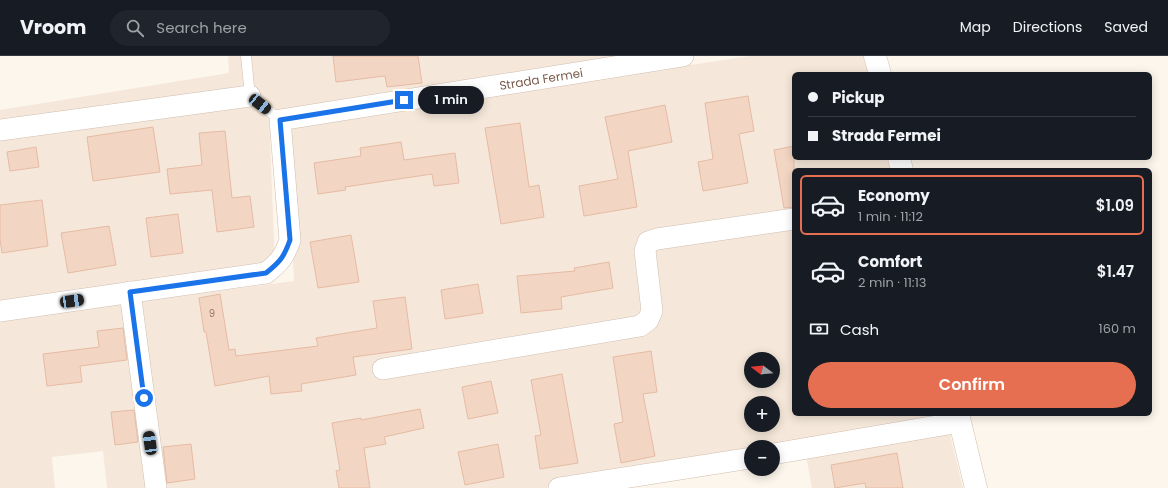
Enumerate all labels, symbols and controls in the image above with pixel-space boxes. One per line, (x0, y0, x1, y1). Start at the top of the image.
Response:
search box (110, 10, 390, 46)
text: Vroom (20, 14, 86, 41)
icon: search (124, 17, 146, 39)
text: Search here (156, 17, 247, 38)
text: Map (960, 17, 991, 37)
text: Directions (1013, 17, 1082, 37)
text: Saved (1104, 17, 1148, 37)
street label: Strada Fermei (498, 64, 584, 94)
callout: 1 min (418, 86, 484, 114)
text: Pickup (832, 87, 884, 108)
text: 1 min (434, 90, 468, 109)
route end (395, 91, 413, 109)
car (247, 92, 273, 116)
text: Strada Fermei (832, 125, 941, 146)
text: Economy (858, 185, 930, 206)
icon: car (810, 187, 846, 223)
text: $1.09 (1096, 195, 1134, 216)
text: 1 min · 11:12 (858, 207, 923, 226)
text: Comfort (858, 251, 922, 272)
icon: car (810, 253, 846, 289)
text: $1.47 (1097, 261, 1134, 282)
text: 2 min · 11:13 (858, 273, 926, 292)
car (59, 293, 85, 309)
house number: 9 (209, 306, 215, 321)
icon: cash (808, 318, 830, 340)
text: Cash (840, 319, 879, 340)
text: 160 m (1099, 319, 1136, 338)
north arrow (744, 352, 780, 388)
map controls (744, 352, 780, 476)
button: Confirm (808, 362, 1136, 408)
route start (135, 389, 153, 407)
button: + (744, 396, 780, 432)
car (142, 430, 158, 456)
button: − (744, 440, 780, 476)

